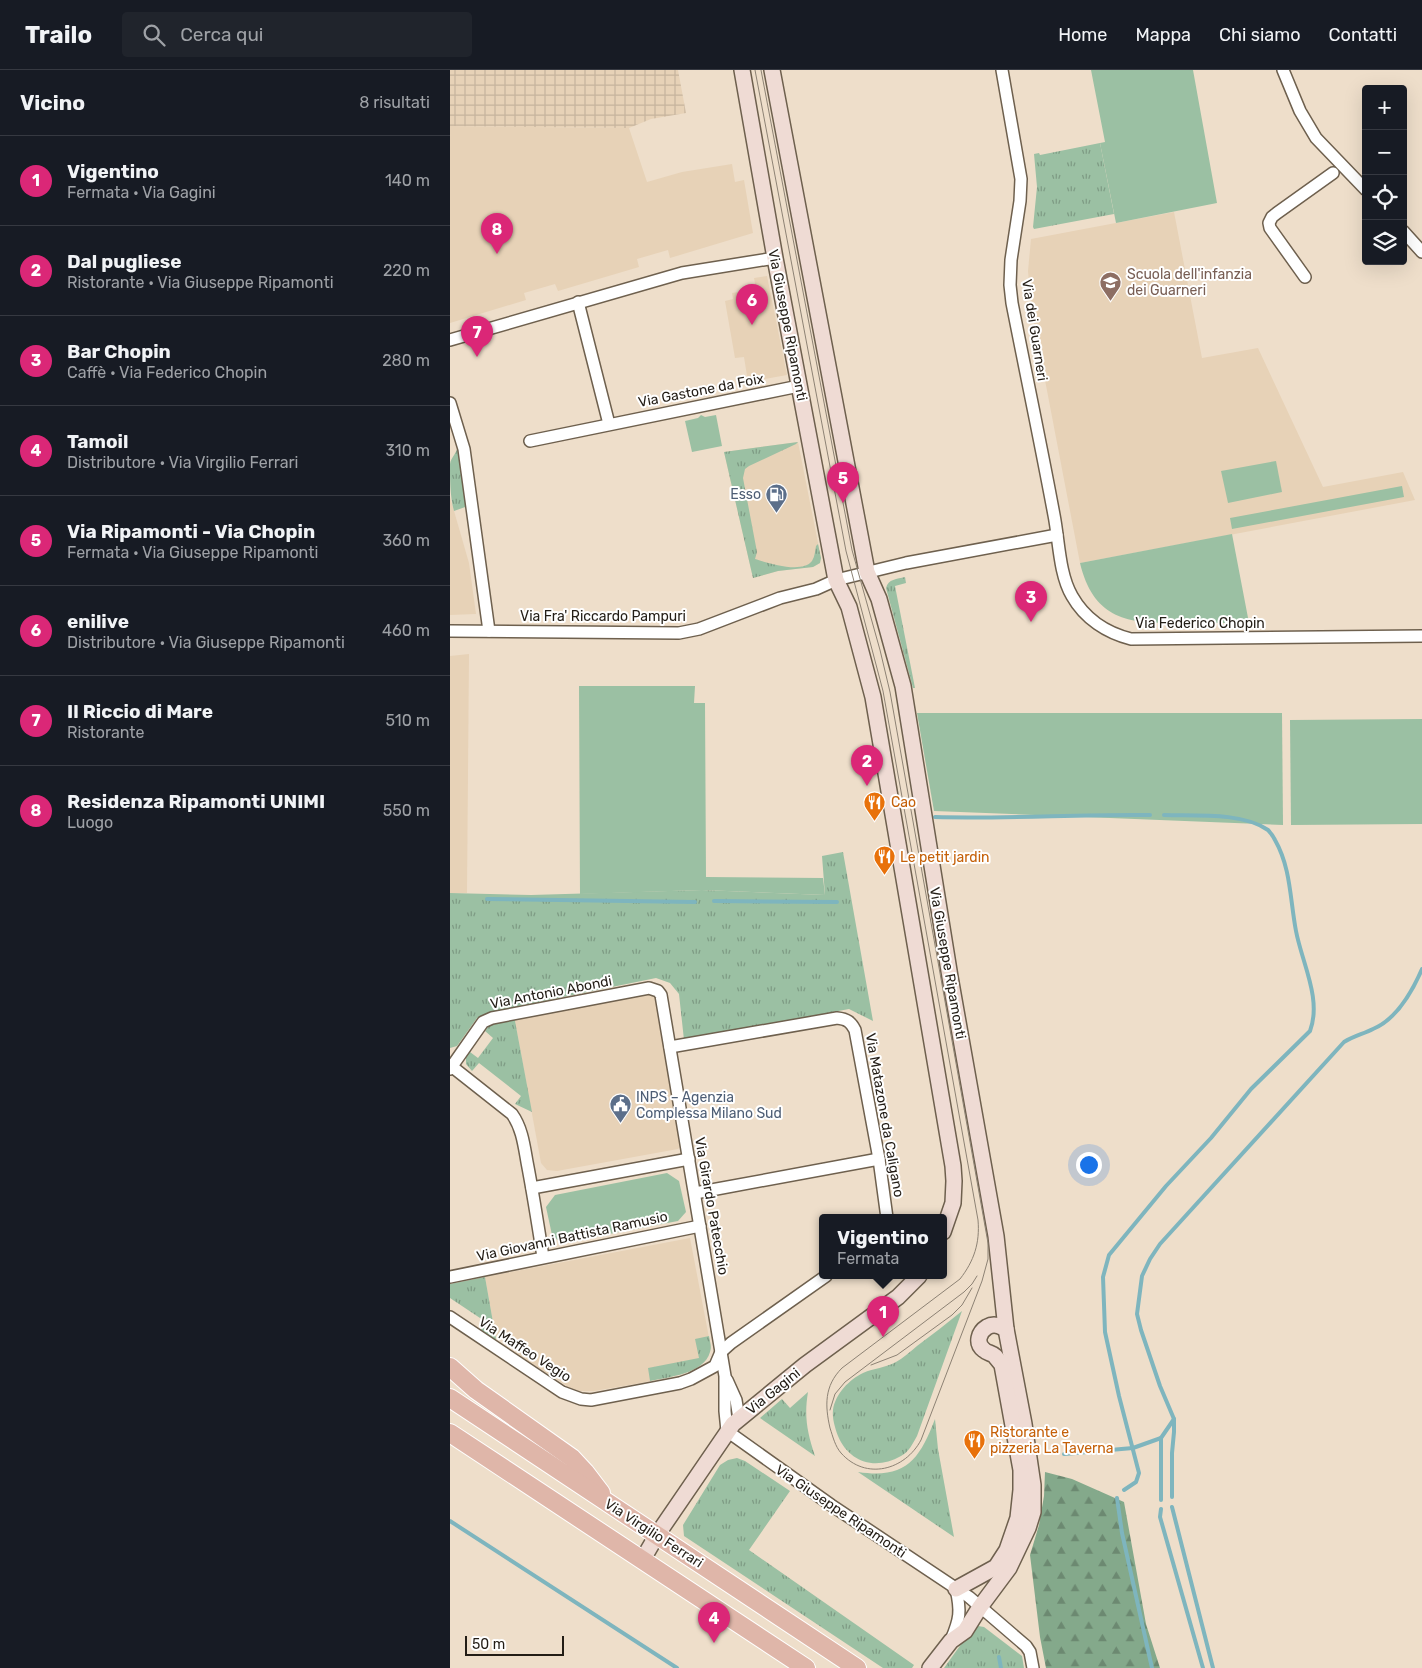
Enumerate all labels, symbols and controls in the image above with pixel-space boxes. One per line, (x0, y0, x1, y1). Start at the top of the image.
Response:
search box (122, 12, 472, 57)
text: Trailo (25, 21, 92, 49)
icon: search (140, 21, 168, 49)
text: Cerca qui (180, 23, 263, 46)
text: Home (1058, 24, 1107, 46)
text: Mappa (1135, 24, 1191, 46)
text: Chi siamo (1219, 24, 1301, 46)
text: Contatti (1329, 24, 1397, 46)
map controls (1362, 85, 1407, 265)
button: + (1362, 85, 1407, 130)
text: Vicino (20, 90, 85, 115)
text: 8 risultati (359, 93, 430, 112)
button: − (1362, 130, 1407, 175)
text: Vigentino (67, 160, 159, 183)
text: 1 (32, 171, 40, 190)
text: 140 m (385, 171, 430, 190)
button: locate (1362, 175, 1407, 220)
text: Fermata · Via Gagini (67, 183, 216, 202)
pin: 8 (481, 213, 513, 254)
button: layers (1362, 220, 1407, 265)
street label: Via Giuseppe Ripamonti (764, 248, 811, 402)
text: Dal pugliese (67, 250, 181, 273)
text: 2 (31, 261, 41, 280)
text: 220 m (383, 261, 430, 280)
place label: Scuola dell'infanzia dei Guarneri (1127, 266, 1252, 299)
school or university icon: Scuola dell'infanzia dei Guarneri (1099, 270, 1123, 301)
text: Ristorante · Via Giuseppe Ripamonti (67, 273, 334, 292)
street label: Via dei Guarneri (1018, 278, 1051, 382)
pin: 6 (736, 284, 768, 325)
pin: 7 (461, 316, 493, 357)
text: Bar Chopin (67, 340, 171, 363)
text: 3 (31, 351, 41, 370)
text: 280 m (382, 351, 430, 370)
text: Caffè · Via Federico Chopin (67, 363, 267, 382)
street label: Via Gastone da Foix (637, 370, 766, 411)
text: Tamoil (67, 430, 128, 453)
text: 4 (31, 441, 41, 460)
text: 310 m (386, 441, 430, 460)
text: Distributore · Via Virgilio Ferrari (67, 453, 298, 472)
pin: 5 (827, 462, 859, 503)
fuel station icon: Esso (765, 482, 789, 513)
place label: Esso (730, 486, 761, 503)
text: Via Ripamonti - Via Chopin (67, 520, 315, 543)
text: 5 (31, 531, 41, 550)
text: 360 m (382, 531, 430, 550)
text: Fermata · Via Giuseppe Ripamonti (67, 543, 318, 562)
pin: 3 (1015, 581, 1047, 622)
street label: Via Fra' Riccardo Pampuri (520, 608, 686, 625)
text: enilive (67, 610, 129, 633)
street label: Via Federico Chopin (1135, 615, 1265, 632)
text: 6 (31, 621, 41, 640)
text: 460 m (382, 621, 430, 640)
text: Distributore · Via Giuseppe Ripamonti (67, 633, 345, 652)
text: Il Riccio di Mare (67, 700, 213, 723)
text: 7 (31, 711, 41, 730)
text: 510 m (386, 711, 430, 730)
text: Ristorante (67, 723, 145, 742)
pin: 2 (851, 745, 883, 786)
text: Residenza Ripamonti UNIMI (67, 790, 325, 813)
restaurant icon: Cao (863, 790, 887, 821)
place label: Cao (891, 794, 916, 811)
text: 8 (31, 801, 41, 820)
text: 550 m (383, 801, 430, 820)
text: Luogo (67, 813, 113, 832)
restaurant icon: Le petit jardin (872, 845, 896, 876)
place label: Le petit jardin (900, 849, 990, 866)
street label: Via Giuseppe Ripamonti (926, 886, 969, 1041)
street label: Via Antonio Abondi (489, 972, 613, 1013)
street label: Via Matazone da Caligano (862, 1032, 907, 1199)
place label: INPS – Agenzia Complessa Milano Sud (636, 1089, 782, 1122)
public building icon: INPS – Agenzia Complessa Milano Sud (608, 1093, 632, 1124)
street label: Via Girardo Patecchio (691, 1136, 732, 1276)
your location (1076, 1152, 1102, 1178)
street label: Via Giovanni Battista Ramusio (475, 1208, 669, 1265)
popup (819, 1214, 947, 1279)
text: Vigentino (837, 1226, 929, 1249)
text: Fermata (837, 1249, 899, 1268)
pin: 1 (867, 1296, 899, 1337)
street label: Via Maffeo Vegio (475, 1313, 574, 1386)
street label: Via Gagini (743, 1364, 804, 1418)
place label: Ristorante e pizzeria La Taverna (990, 1424, 1114, 1457)
restaurant icon: Ristorante e pizzeria La Taverna (962, 1428, 986, 1459)
street label: Via Giuseppe Ripamonti (772, 1461, 909, 1562)
street label: Via Virgilio Ferrari (601, 1495, 706, 1572)
pin: 4 (698, 1602, 730, 1643)
scale bar (465, 1633, 564, 1656)
text: 50 m (472, 1636, 505, 1653)

